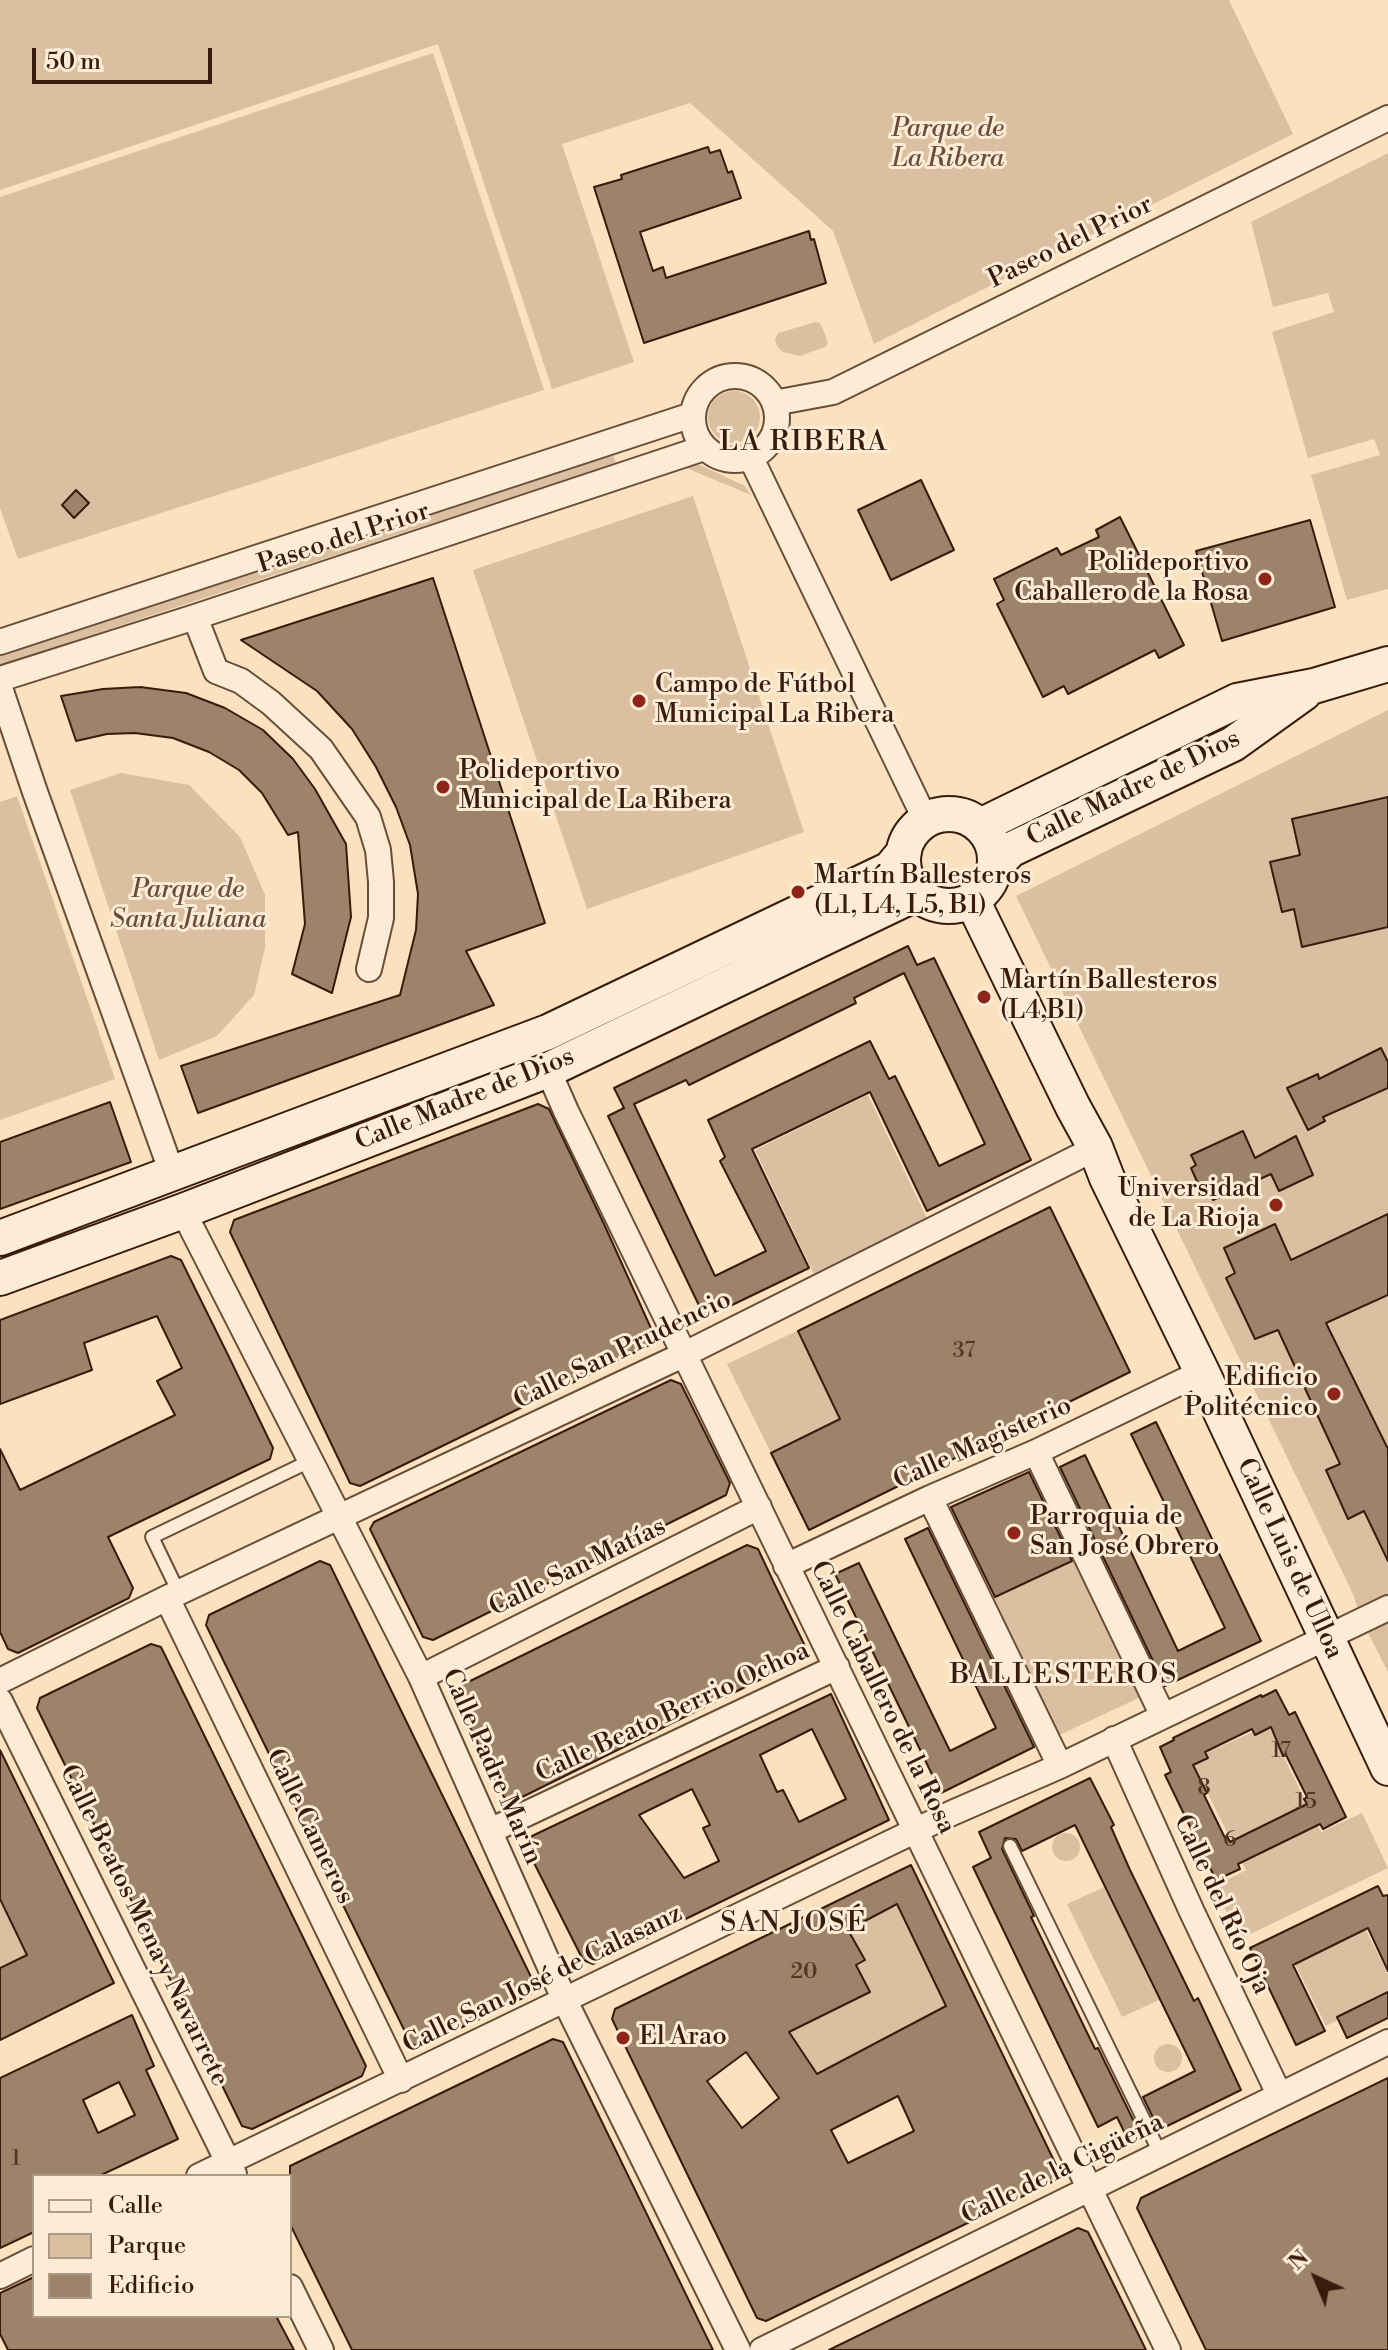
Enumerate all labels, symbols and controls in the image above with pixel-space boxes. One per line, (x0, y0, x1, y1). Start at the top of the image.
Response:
scale bar (36, 32, 216, 82)
text: 50 m (46, 47, 101, 77)
park label: Parque de La Ribera (892, 114, 1004, 176)
street label: Paseo del Prior (984, 190, 1158, 296)
district label: LA RIBERA (719, 426, 889, 460)
street label: Paseo del Prior (254, 497, 434, 581)
place label: Polideportivo Caballero de la Rosa (1014, 548, 1249, 610)
marker: Polideportivo Caballero de la Rosa (1256, 570, 1274, 588)
place label: Campo de Fútbol Municipal La Ribera (655, 670, 894, 732)
marker: Campo de Fútbol Municipal La Ribera (630, 692, 648, 710)
street label: Calle Madre de Dios (1022, 724, 1246, 854)
place label: Polideportivo Municipal de La Ribera (459, 756, 732, 818)
marker: Polideportivo Municipal de La Ribera (434, 778, 452, 796)
place label: Martín Ballesteros (L1, L4, L5, B1) (814, 861, 1031, 922)
park label: Parque de Santa Juliana (110, 875, 266, 936)
marker: Martín Ballesteros (L1, L4, L5, B1) (789, 883, 807, 901)
place label: Martín Ballesteros (L4,B1) (1000, 966, 1217, 1028)
marker: Martín Ballesteros (L4,B1) (975, 988, 993, 1006)
street label: Calle Madre de Dios (351, 1042, 579, 1158)
place label: Universidad de La Rioja (1118, 1174, 1260, 1236)
marker: Universidad de La Rioja (1267, 1196, 1285, 1214)
street label: Calle San Prudencio (509, 1285, 737, 1417)
house number: 37 (953, 1339, 975, 1365)
place label: Edificio Politécnico (1184, 1363, 1318, 1424)
marker: Edificio Politécnico (1325, 1385, 1343, 1403)
street label: Calle Magisterio (889, 1391, 1077, 1497)
street label: Calle Luis de Ulloa (1229, 1454, 1349, 1664)
place label: Parroquia de San José Obrero (1030, 1502, 1219, 1564)
street label: Calle San Matías (485, 1512, 671, 1624)
marker: Parroquia de San José Obrero (1005, 1524, 1023, 1542)
street label: Calle Caballero de la Rosa (802, 1556, 962, 1840)
street label: Calle Beato Berrio Ochoa (531, 1636, 815, 1790)
district label: BALLESTEROS (950, 1659, 1178, 1693)
street label: Calle Padre Marín (434, 1664, 548, 1870)
house number: 17 (1271, 1739, 1291, 1765)
street label: Calle Cameros (258, 1744, 360, 1910)
street label: Calle Beatos Mena y Navarrete (51, 1760, 235, 2092)
house number: 8 (1197, 1776, 1211, 1802)
house number: 15 (1295, 1790, 1317, 1816)
street label: Calle del Río Oja (1166, 1810, 1276, 2000)
house number: 6 (1223, 1828, 1237, 1854)
street label: Calle San José de Calasanz (398, 1899, 688, 2061)
district label: SAN JOSÉ (720, 1907, 868, 1941)
house number: 20 (790, 1960, 818, 1986)
place label: El Arao (639, 2022, 727, 2054)
marker: El Arao (614, 2029, 632, 2047)
street label: Calle de la Cigüeña (957, 2108, 1169, 2232)
house number: 1 (11, 2147, 21, 2173)
legend (32, 2174, 292, 2318)
text: Calle (108, 2191, 163, 2221)
text: Parque (108, 2231, 186, 2261)
north arrow (1276, 2238, 1356, 2318)
text: N (1283, 2245, 1315, 2276)
text: Edificio (108, 2271, 194, 2301)

